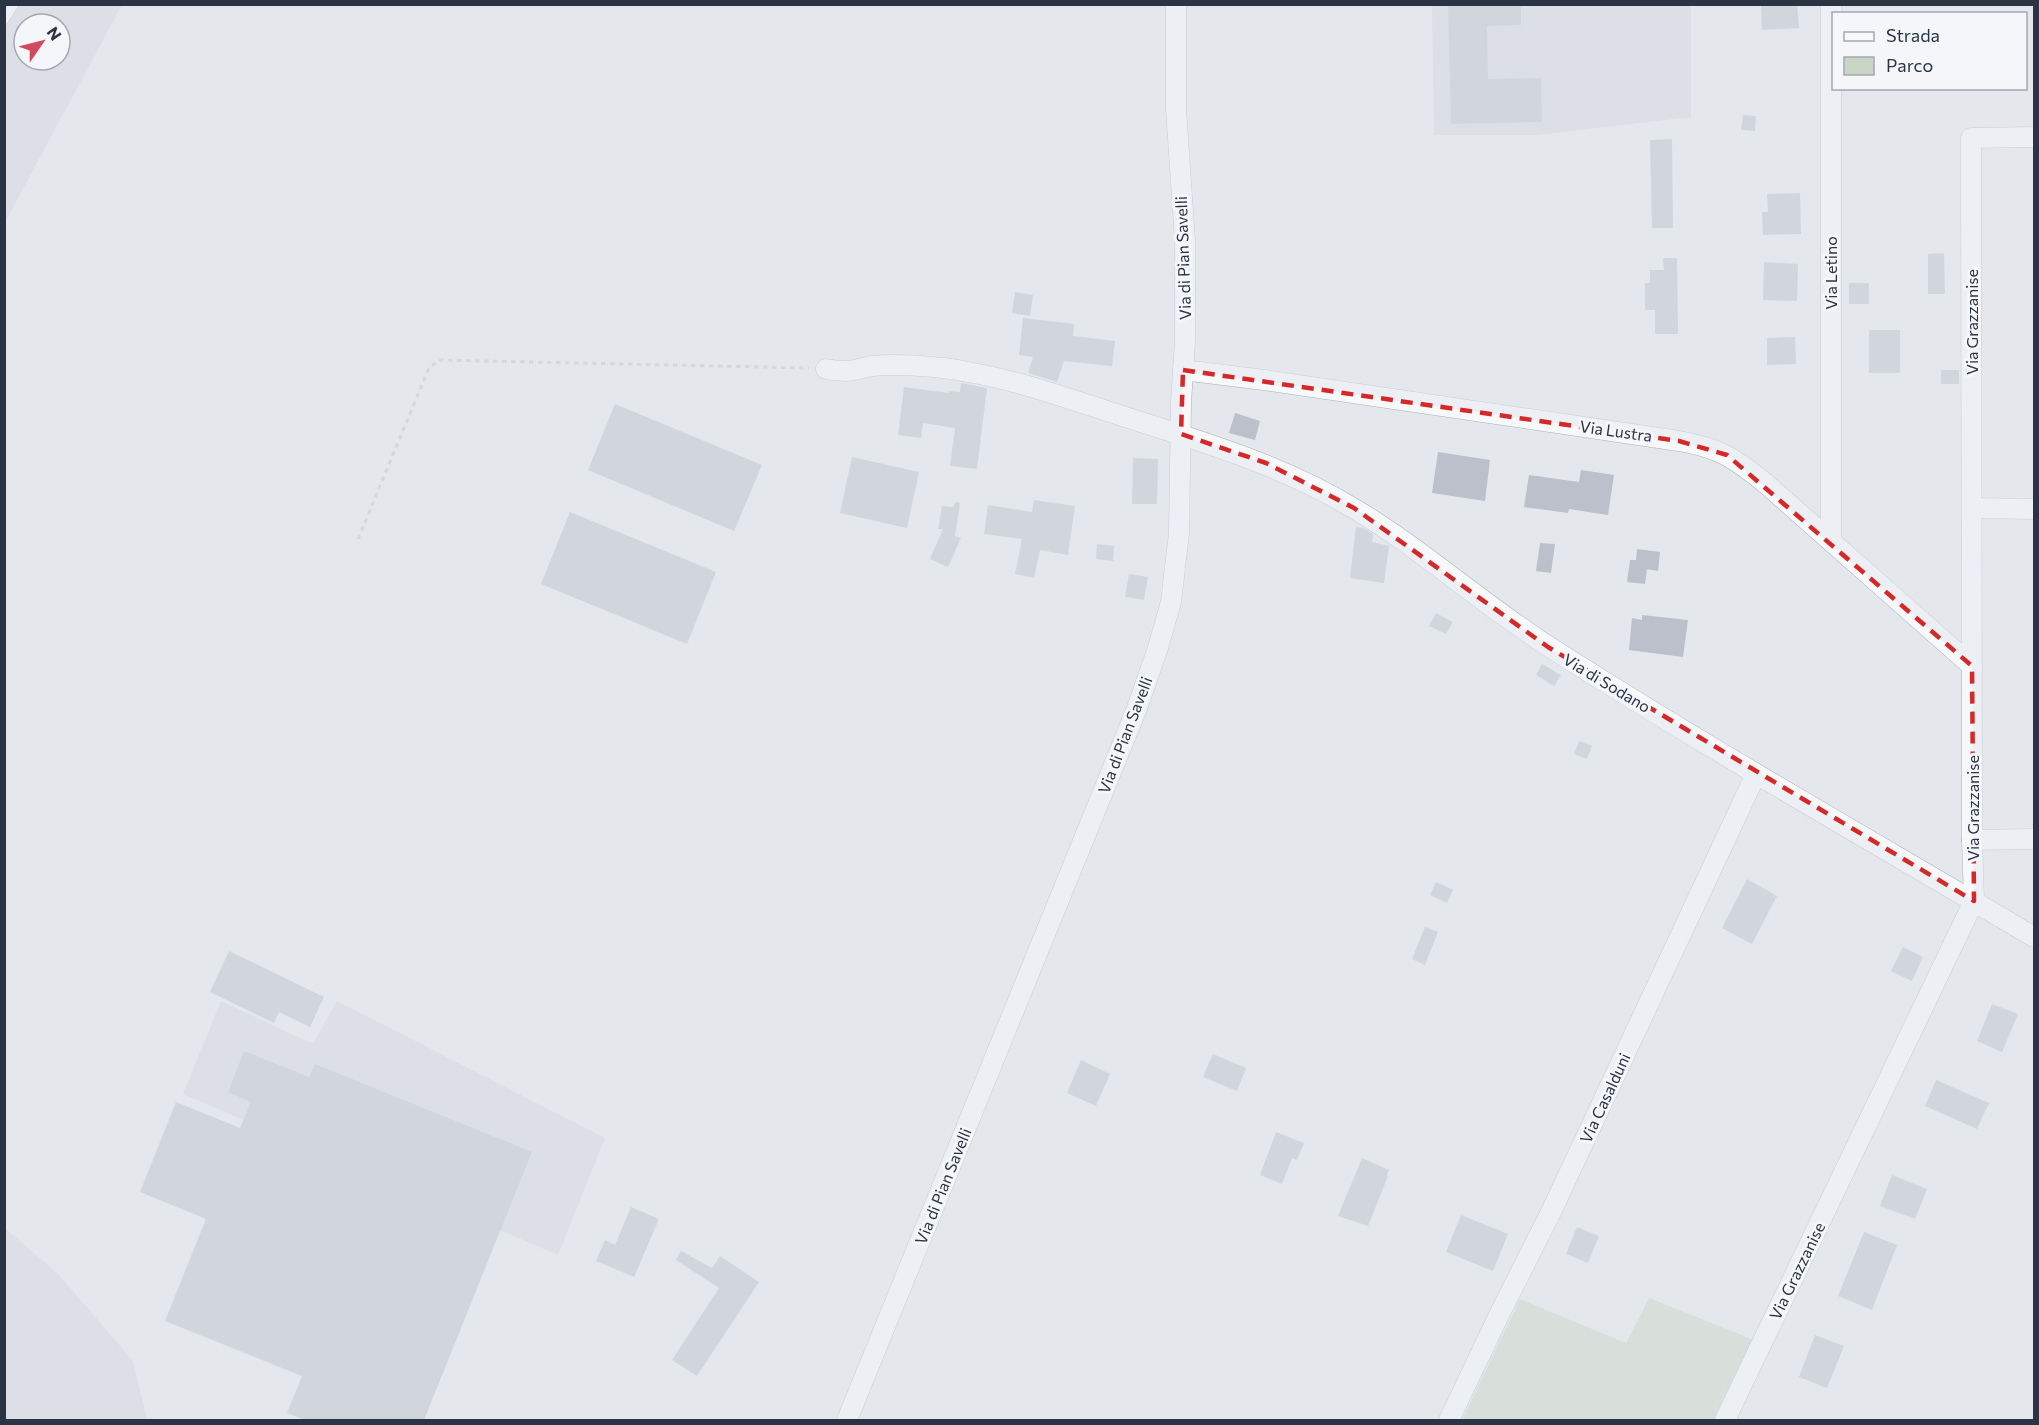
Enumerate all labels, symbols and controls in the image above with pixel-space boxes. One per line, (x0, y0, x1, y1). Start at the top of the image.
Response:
north arrow (12, 12, 72, 72)
legend (1832, 12, 2027, 90)
text: N (43, 23, 66, 43)
text: Strada (1886, 24, 1940, 46)
text: Parco (1886, 54, 1933, 76)
street label: Via di Pian Savelli (1171, 196, 1194, 320)
street label: Via Letino (1821, 236, 1840, 310)
street label: Via Grazzanise (1962, 269, 1981, 375)
street label: Via Lustra (1579, 416, 1654, 445)
street label: Via di Sodano (1560, 649, 1654, 716)
street label: Via di Pian Savelli (1093, 674, 1156, 796)
street label: Via Grazzanise (1963, 755, 1982, 861)
street label: Via Casalduni (1575, 1050, 1634, 1146)
street label: Via di Pian Savelli (911, 1125, 975, 1247)
street label: Via Grazzanise (1765, 1219, 1828, 1323)

